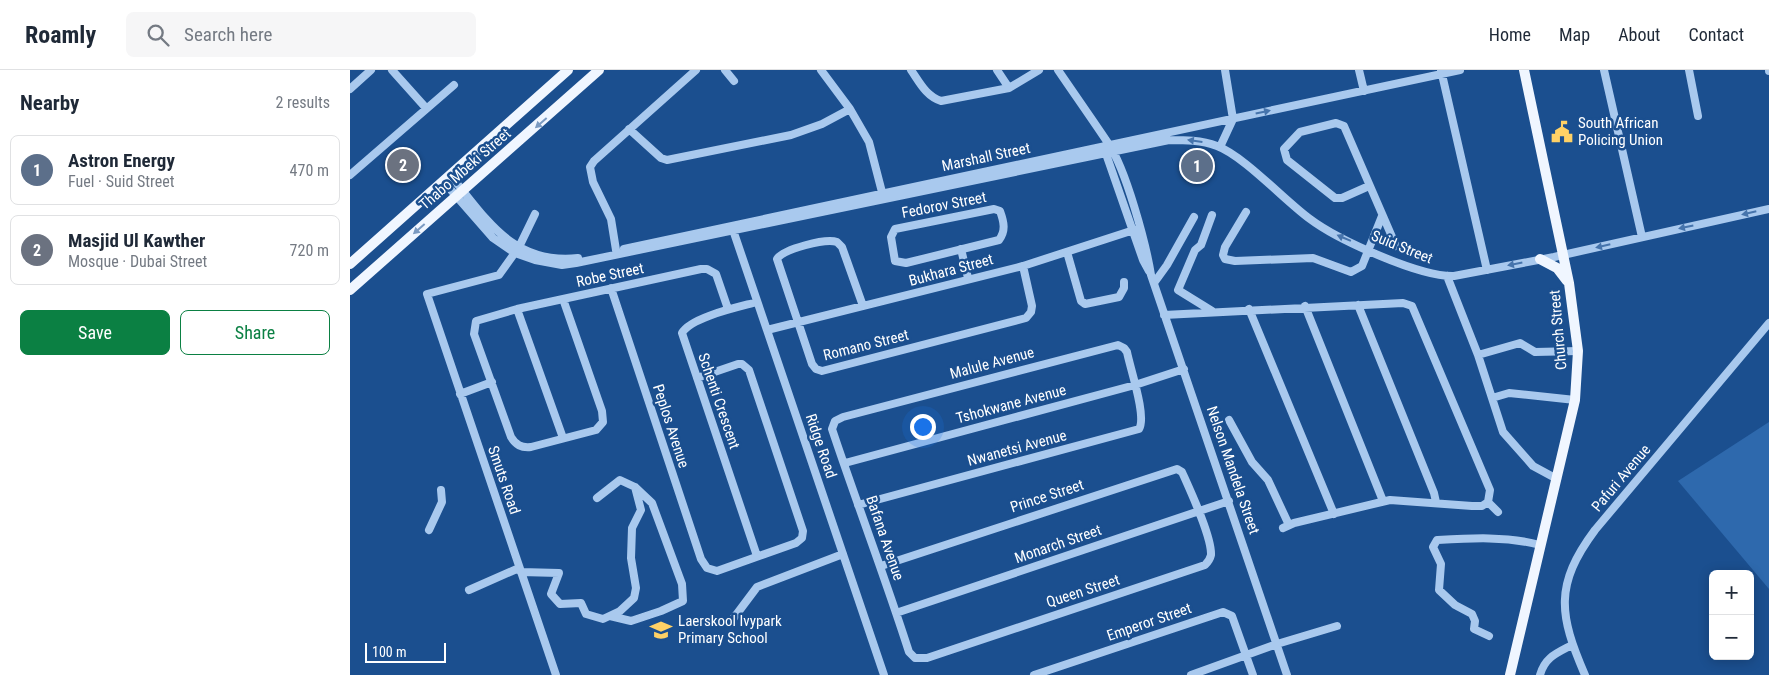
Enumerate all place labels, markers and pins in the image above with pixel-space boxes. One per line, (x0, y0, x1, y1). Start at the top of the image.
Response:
place label: South African Policing Union (1578, 114, 1663, 149)
public building icon: South African Policing Union (1549, 119, 1575, 145)
pin: 2 (387, 146, 419, 184)
pin: 1 (1181, 147, 1213, 185)
place label: Laerskool Ivypark Primary School (678, 612, 782, 647)
school or university icon: Laerskool Ivypark Primary School (648, 617, 674, 643)

